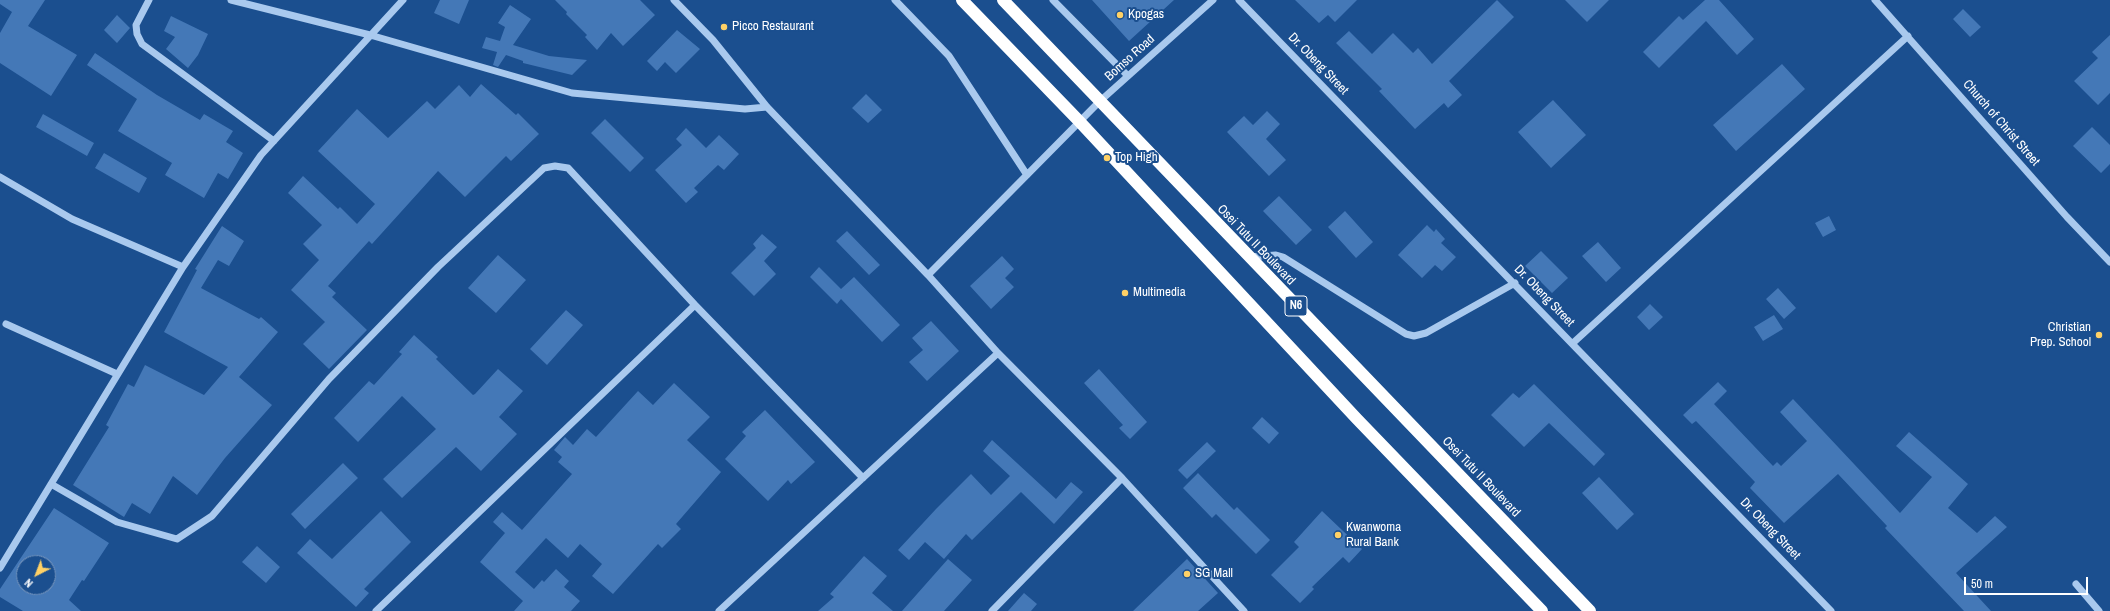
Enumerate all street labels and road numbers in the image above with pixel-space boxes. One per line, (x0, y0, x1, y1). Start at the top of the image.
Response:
street label: Dr. Obeng Street (1285, 30, 1351, 98)
street label: Bomso Road (1102, 32, 1158, 84)
street label: Church of Christ Street (1959, 77, 2043, 169)
street label: Osei Tutu II Boulevard (1214, 202, 1298, 288)
street label: Dr. Obeng Street (1511, 262, 1577, 330)
road number: N6 (1285, 296, 1307, 316)
street label: Osei Tutu II Boulevard (1439, 434, 1523, 520)
street label: Dr. Obeng Street (1737, 495, 1803, 563)

